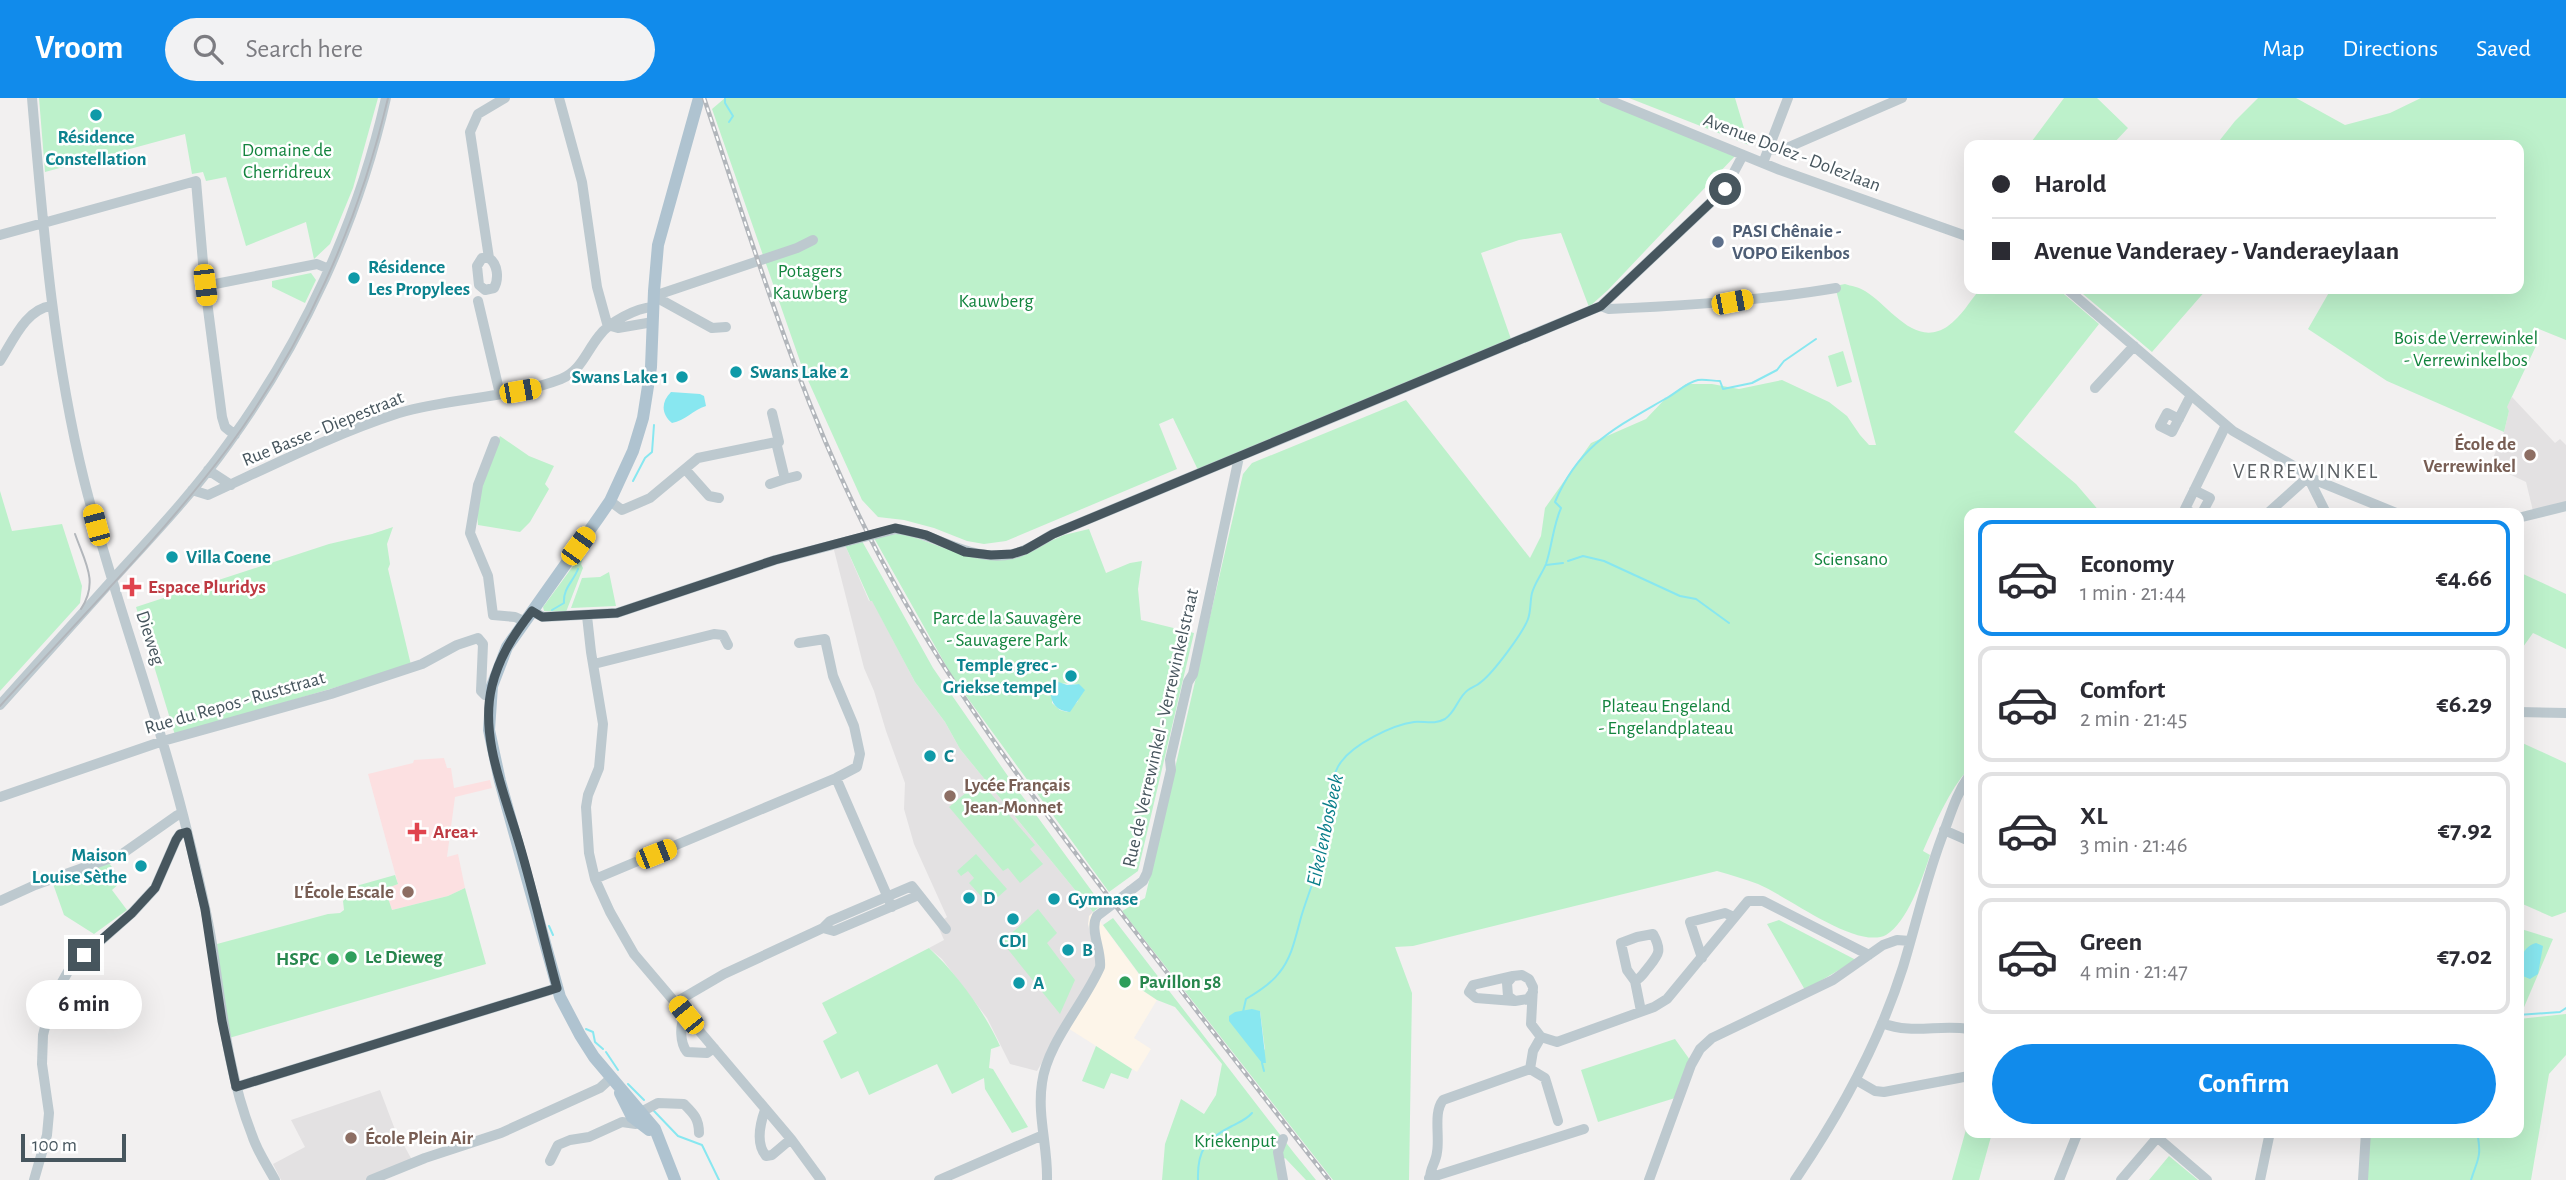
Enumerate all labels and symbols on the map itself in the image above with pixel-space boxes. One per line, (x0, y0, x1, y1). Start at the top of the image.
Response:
marker: Résidence Constellation (88, 107, 104, 123)
street label: Avenue Dolez - Dolezlaan (1701, 110, 1883, 196)
place label: Résidence Constellation (45, 128, 147, 169)
park label: Domaine de Cherridreux (242, 141, 332, 182)
route start (1709, 173, 1741, 205)
place label: PASI Chênaie - VOPO Eikenbos (1732, 222, 1850, 263)
marker: PASI Chênaie - VOPO Eikenbos (1710, 234, 1726, 250)
place label: Résidence Les Propylees (368, 258, 470, 299)
park label: Potagers Kauwberg (772, 262, 848, 303)
car (193, 263, 218, 307)
marker: Résidence Les Propylees (346, 270, 362, 286)
car (1710, 288, 1755, 316)
park label: Kauwberg (958, 292, 1034, 311)
park label: Bois de Verrewinkel - Verrewinkelbos (2394, 329, 2538, 370)
place label: Swans Lake 2 (750, 363, 849, 382)
marker: Swans Lake 2 (728, 364, 744, 380)
place label: Swans Lake 1 (572, 368, 668, 387)
marker: Swans Lake 1 (674, 369, 690, 385)
car (498, 377, 543, 405)
street label: Rue Basse - Diepestraat (240, 388, 406, 470)
place label: École de Verrewinkel (2423, 433, 2516, 476)
marker: École de Verrewinkel (2522, 447, 2538, 463)
district label: VERREWINKEL (2233, 461, 2379, 482)
car (81, 502, 112, 548)
car (558, 523, 599, 569)
place label: Villa Coene (186, 548, 271, 567)
marker: Villa Coene (164, 549, 180, 565)
park label: Sciensano (1814, 550, 1888, 569)
marker: Espace Pluridys (122, 577, 142, 597)
place label: Espace Pluridys (148, 578, 266, 597)
street label: Rue de Verrewinkel - Verrewinkelstraat (1120, 587, 1202, 869)
street label: Dieweg (132, 608, 168, 668)
park label: Parc de la Sauvagère - Sauvagere Park (932, 609, 1082, 650)
place label: Temple grec - Griekse tempel (943, 656, 1057, 697)
street label: Rue du Repos - Ruststraat (143, 668, 327, 738)
marker: Temple grec - Griekse tempel (1063, 668, 1079, 684)
park label: Plateau Engeland - Engelandplateau (1599, 697, 1734, 738)
place label: C (944, 747, 954, 766)
marker: C (922, 748, 938, 764)
water label: Eikelenbosbeek (1303, 772, 1347, 888)
place label: Lycée Français Jean-Monnet (964, 776, 1070, 817)
marker: Lycée Français Jean-Monnet (942, 788, 958, 804)
marker: Area+ (407, 822, 427, 842)
place label: Area+ (433, 823, 478, 842)
car (633, 836, 680, 872)
place label: Maison Louise Sèthe (32, 846, 127, 887)
marker: Maison Louise Sèthe (133, 858, 149, 874)
place label: L'École Escale (294, 881, 394, 902)
marker: L'École Escale (400, 884, 416, 900)
place label: D (983, 889, 995, 908)
marker: D (961, 890, 977, 906)
place label: Gymnase (1068, 890, 1138, 909)
marker: Gymnase (1046, 891, 1062, 907)
marker: CDI (1005, 911, 1021, 927)
place label: CDI (999, 932, 1027, 951)
route end (68, 939, 100, 971)
place label: B (1082, 941, 1093, 960)
marker: B (1060, 942, 1076, 958)
place label: Le Dieweg (365, 948, 443, 967)
marker: Le Dieweg (343, 949, 359, 965)
place label: HSPC (276, 950, 319, 969)
marker: HSPC (325, 951, 341, 967)
place label: Pavillon 58 (1139, 973, 1221, 992)
place label: A (1033, 974, 1045, 993)
marker: Pavillon 58 (1117, 974, 1133, 990)
marker: A (1011, 975, 1027, 991)
callout: 6 min (26, 980, 142, 1029)
car (665, 992, 708, 1038)
place label: École Plein Air (365, 1127, 474, 1148)
marker: École Plein Air (343, 1130, 359, 1146)
scale bar (21, 1131, 126, 1163)
park label: Kriekenput (1194, 1132, 1276, 1151)

